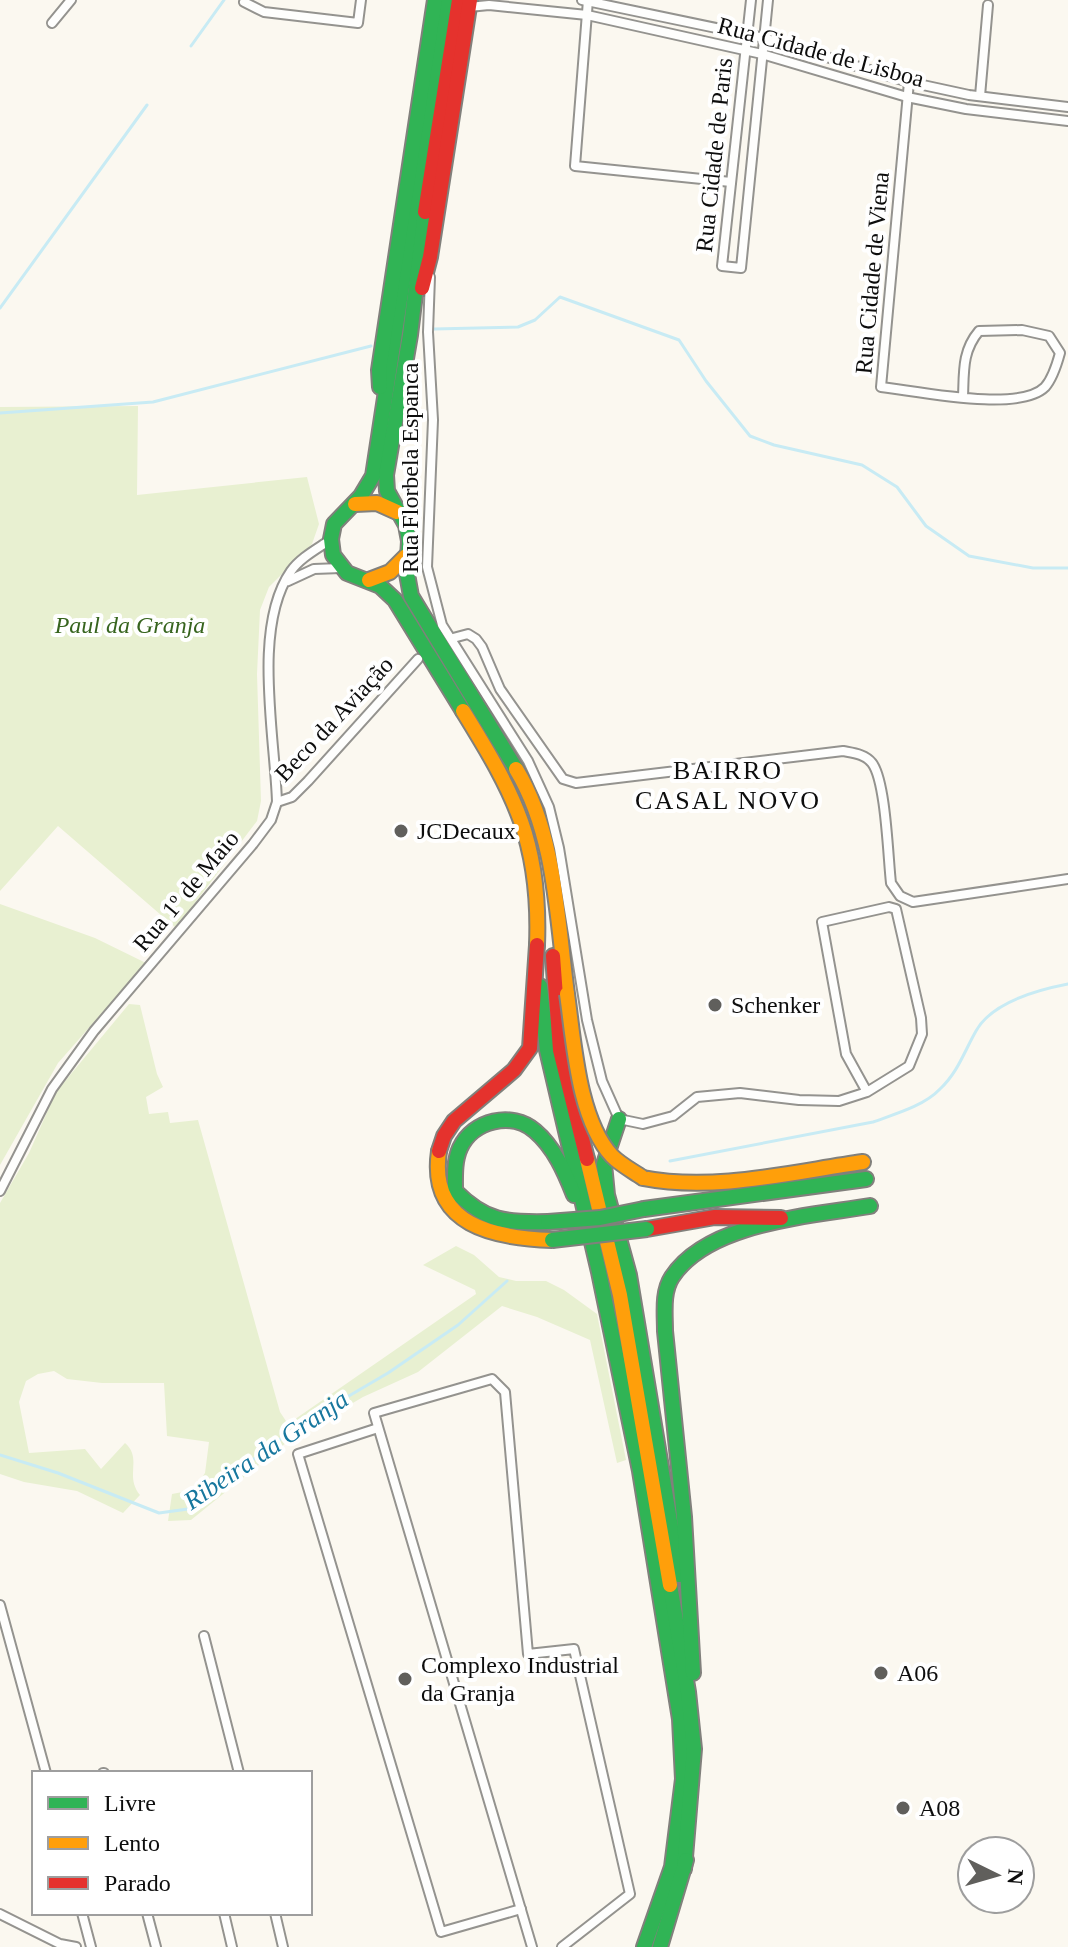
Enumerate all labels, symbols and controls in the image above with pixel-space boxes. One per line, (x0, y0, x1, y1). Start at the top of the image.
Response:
street label: Rua Cidade de Lisboa (715, 12, 927, 92)
street label: Rua Cidade de Paris (691, 57, 737, 253)
street label: Rua Cidade de Viena (850, 171, 894, 375)
street label: Rua Florbela Espanca (397, 362, 423, 573)
park label: Paul da Granja (54, 612, 205, 638)
street label: Beco da Aviação (270, 651, 398, 787)
district label: BAIRRO CASAL NOVO (635, 756, 821, 815)
place label: JCDecaux (417, 818, 516, 844)
marker: JCDecaux (392, 822, 410, 840)
street label: Rua 1º de Maio (128, 825, 244, 957)
place label: Schenker (731, 992, 820, 1018)
marker: Schenker (706, 996, 724, 1014)
water label: Ribeira da Granja (177, 1384, 354, 1516)
place label: Complexo Industrial da Granja (421, 1652, 619, 1706)
place label: A06 (897, 1660, 938, 1686)
marker: A06 (872, 1664, 890, 1682)
marker: Complexo Industrial da Granja (396, 1670, 414, 1688)
legend (32, 1771, 312, 1915)
text: Livre (104, 1790, 156, 1816)
place label: A08 (919, 1795, 960, 1821)
marker: A08 (894, 1799, 912, 1817)
text: Lento (104, 1830, 160, 1856)
north arrow (956, 1835, 1036, 1915)
text: N (1002, 1868, 1029, 1886)
text: Parado (104, 1870, 171, 1896)

